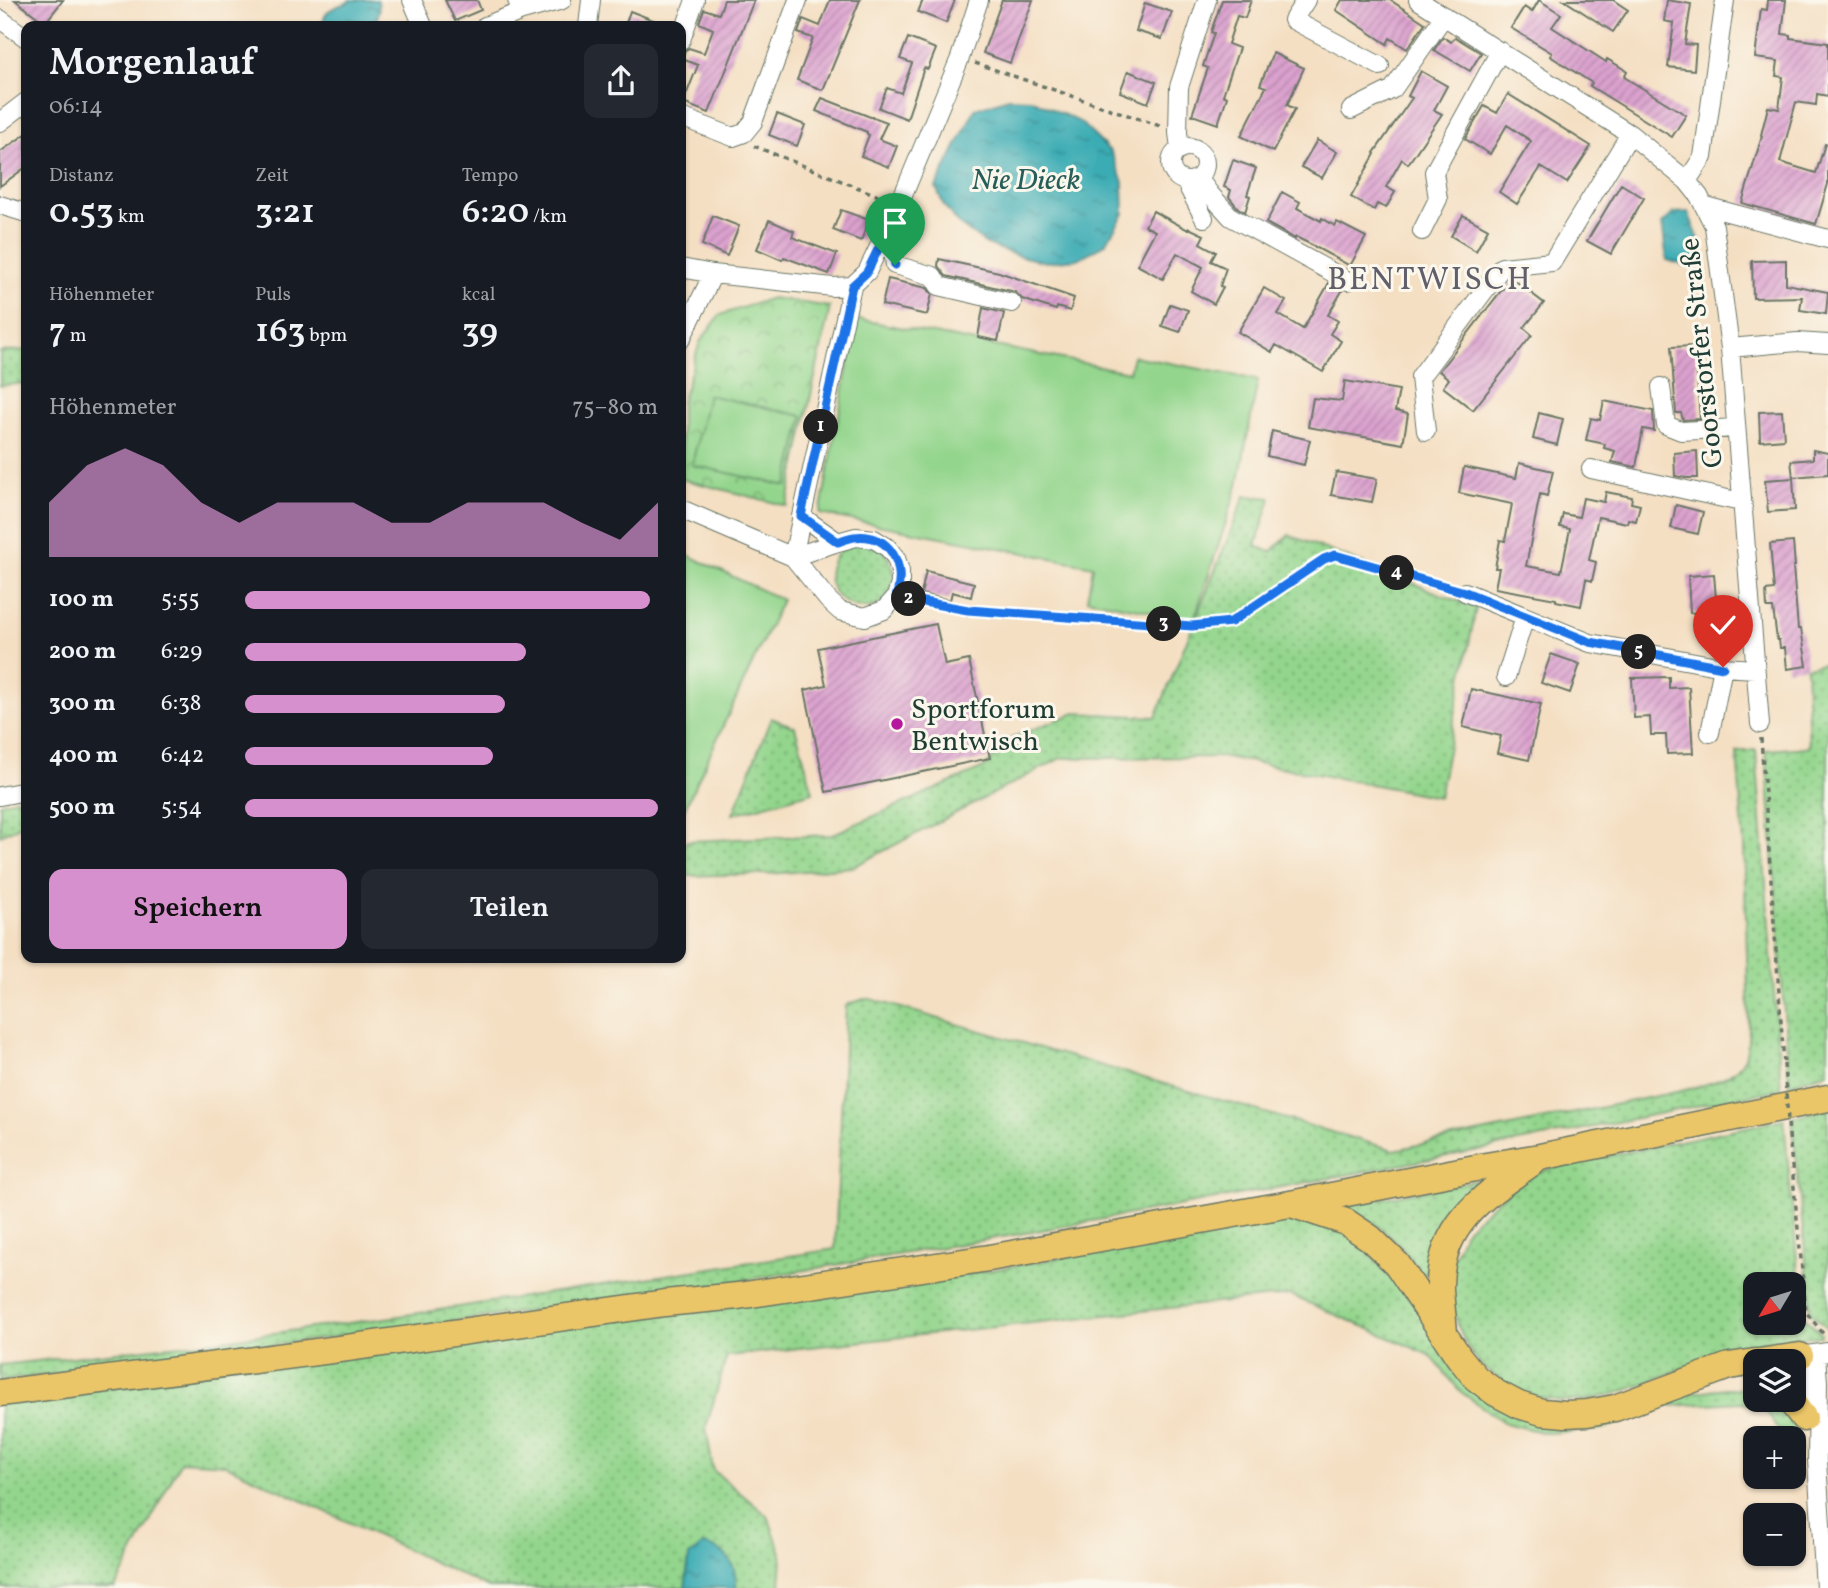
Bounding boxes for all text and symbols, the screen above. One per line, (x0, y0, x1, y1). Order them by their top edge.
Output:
text: Morgenlauf (49, 38, 255, 91)
button: share (584, 44, 658, 118)
text: 06:14 (49, 91, 103, 123)
water label: Nie Dieck (972, 160, 1081, 202)
text: Distanz (49, 163, 114, 189)
text: Zeit (255, 163, 289, 189)
text: Tempo (462, 163, 518, 189)
text: 0.53 (49, 189, 114, 237)
text: 3:21 (255, 189, 315, 237)
text: 6:20 (462, 189, 529, 237)
pin (865, 193, 925, 265)
text: km (114, 204, 145, 230)
text: /km (529, 204, 567, 230)
icon: arrive (876, 204, 914, 242)
street label: Goorstorfer Straße (1671, 236, 1734, 470)
district label: BENTWISCH (1327, 259, 1533, 303)
text: Höhenmeter (49, 282, 154, 308)
text: Puls (255, 282, 291, 308)
text: kcal (462, 282, 495, 308)
text: 7 (49, 308, 66, 356)
text: 163 (255, 308, 305, 356)
text: 39 (462, 308, 498, 356)
text: m (66, 323, 86, 349)
text: bpm (305, 323, 347, 349)
text: Höhenmeter (49, 392, 176, 424)
text: 75–80 m (572, 392, 658, 424)
pin: 1 (804, 410, 838, 444)
text: 1 (817, 413, 824, 439)
pin: 4 (1380, 556, 1414, 590)
text: 4 (1391, 559, 1402, 585)
pin: 2 (892, 582, 926, 616)
text: 100 m (49, 584, 114, 616)
text: 5:55 (161, 584, 200, 616)
text: 2 (904, 585, 913, 611)
pin (1693, 595, 1753, 667)
pin: 3 (1146, 606, 1182, 642)
icon: check (1704, 606, 1742, 644)
text: 3 (1159, 610, 1168, 636)
pin: 5 (1622, 634, 1656, 670)
text: 200 m (49, 636, 116, 668)
text: 6:29 (161, 636, 202, 668)
text: 5 (1634, 638, 1643, 664)
text: 300 m (49, 688, 116, 720)
text: 6:38 (161, 688, 202, 720)
place label: Sportforum Bentwisch (911, 691, 1056, 762)
marker: Sportforum Bentwisch (889, 716, 905, 732)
text: 400 m (49, 740, 118, 772)
text: 6:42 (161, 740, 204, 772)
text: 500 m (49, 792, 115, 824)
text: 5:54 (161, 792, 202, 824)
button: Speichern (49, 869, 347, 949)
button: Teilen (361, 869, 658, 949)
north arrow (1743, 1272, 1806, 1335)
map controls (1743, 1272, 1806, 1566)
button: layers (1743, 1349, 1806, 1412)
button: + (1743, 1426, 1806, 1489)
button: − (1743, 1503, 1806, 1566)

